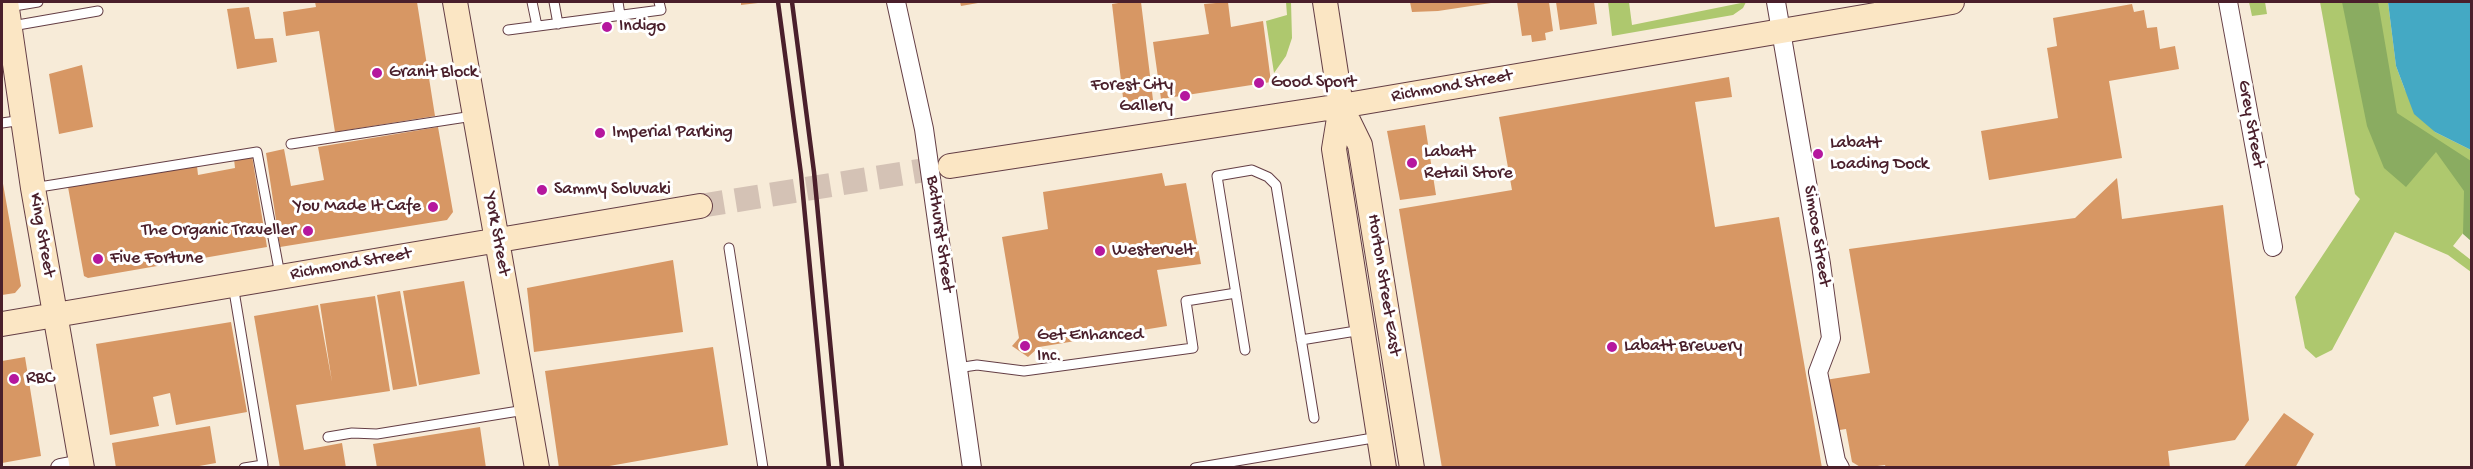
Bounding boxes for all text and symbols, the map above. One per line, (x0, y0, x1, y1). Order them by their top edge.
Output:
place label: Indigo (619, 16, 666, 38)
marker: Indigo (600, 20, 614, 34)
place label: Granit Block (389, 62, 477, 84)
marker: Granit Block (370, 66, 384, 80)
street label: Richmond Street (1390, 66, 1514, 108)
place label: Good Sport (1271, 72, 1356, 94)
place label: Forest City Gallery (1091, 75, 1173, 118)
marker: Good Sport (1252, 76, 1266, 90)
street label: Grey Street (2232, 79, 2268, 169)
marker: Forest City Gallery (1178, 89, 1192, 103)
place label: Imperial Parking (612, 122, 733, 144)
marker: Imperial Parking (593, 126, 607, 140)
place label: Labatt Loading Dock (1830, 133, 1929, 176)
place label: Labatt Retail Store (1424, 142, 1513, 184)
marker: Labatt Loading Dock (1811, 147, 1825, 161)
marker: Labatt Retail Store (1405, 156, 1419, 170)
street label: Bathurst Street (920, 174, 958, 294)
place label: Sammy Soluvaki (554, 179, 671, 201)
marker: Sammy Soluvaki (535, 183, 549, 197)
street label: Simcoe Street (1797, 184, 1835, 288)
street label: King Street (23, 191, 59, 279)
street label: York Street (478, 191, 514, 277)
place label: You Made It Cafe (294, 196, 421, 218)
marker: You Made It Cafe (426, 200, 440, 214)
street label: Horton Street East (1361, 213, 1405, 357)
place label: The Organic Traveller (141, 220, 296, 242)
marker: The Organic Traveller (301, 224, 315, 238)
place label: Westervelt (1112, 240, 1195, 262)
street label: Richmond Street (289, 244, 413, 286)
marker: Westervelt (1093, 244, 1107, 258)
place label: Five Fortune (110, 248, 203, 270)
marker: Five Fortune (91, 252, 105, 266)
place label: Get Enhanced Inc. (1037, 325, 1143, 368)
place label: Labatt Brewery (1624, 336, 1742, 358)
marker: Get Enhanced Inc. (1018, 339, 1032, 353)
marker: Labatt Brewery (1605, 340, 1619, 354)
place label: RBC (26, 368, 54, 390)
marker: RBC (7, 372, 21, 386)

